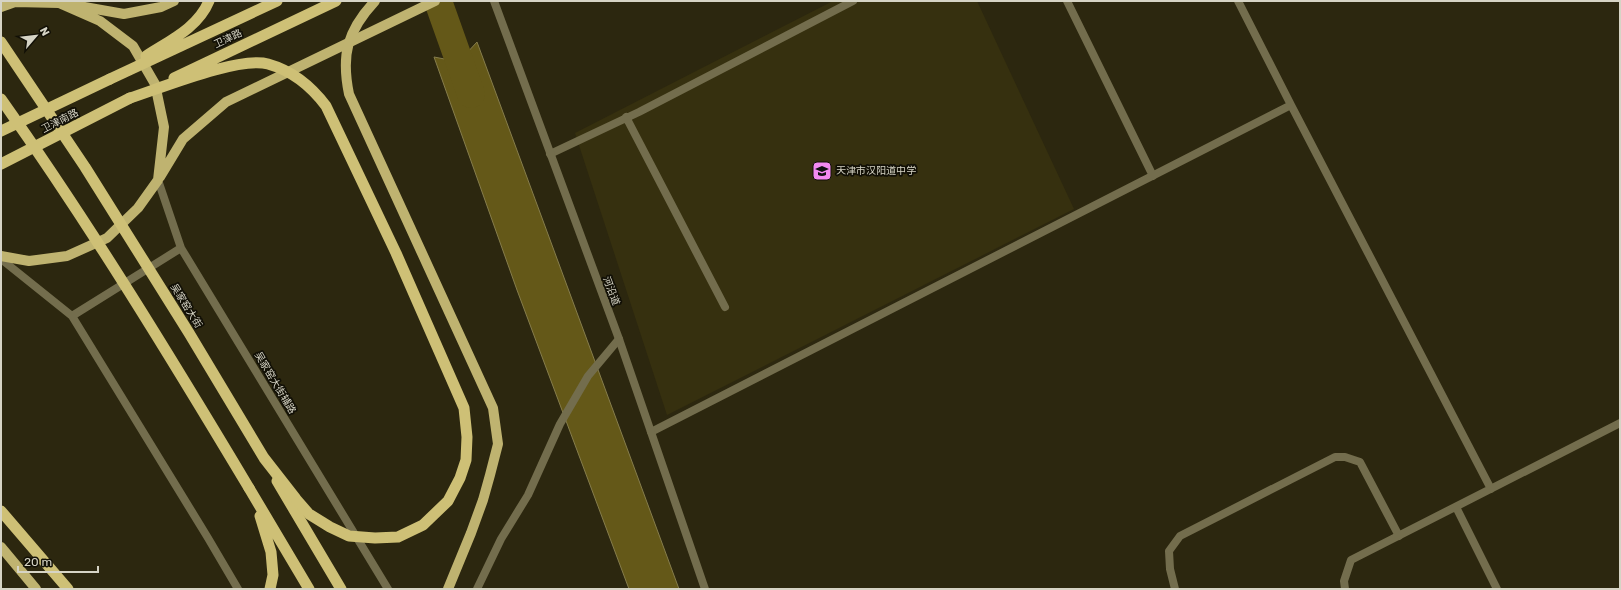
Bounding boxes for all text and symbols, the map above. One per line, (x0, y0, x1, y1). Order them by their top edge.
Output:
north arrow (16, 16, 56, 56)
text: N (37, 25, 52, 38)
street label: 卫津路 (212, 27, 244, 51)
street label: 卫津南路 (39, 107, 81, 135)
school or university icon: 天津市汉阳道中学 (811, 160, 833, 182)
place label: 天津市汉阳道中学 (836, 165, 916, 177)
street label: 河沿道 (600, 275, 622, 307)
street label: 吴家窑大街 (168, 282, 204, 330)
street label: 吴家窑大街辅路 (252, 350, 298, 416)
scale bar (18, 548, 98, 574)
text: 20 m (24, 555, 52, 569)

